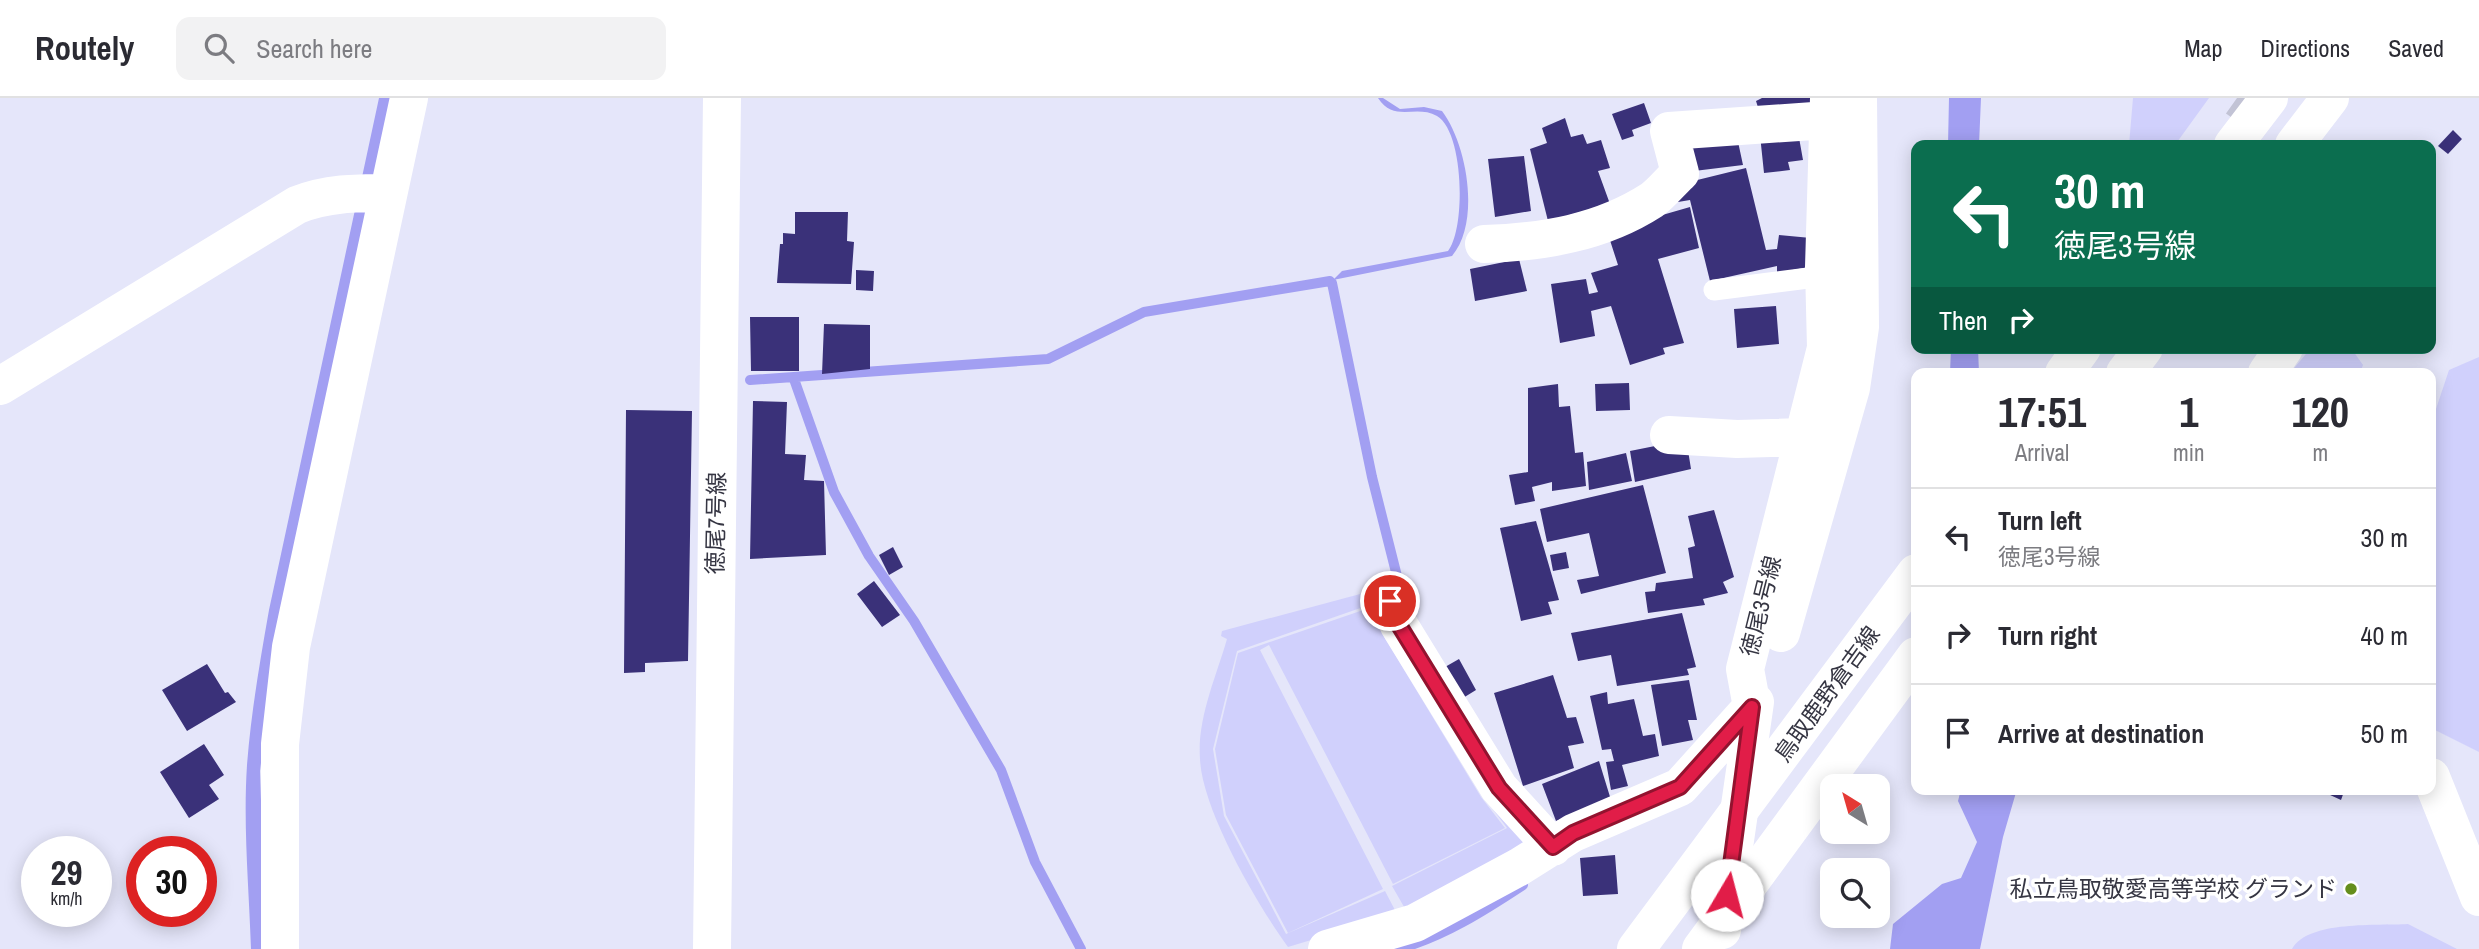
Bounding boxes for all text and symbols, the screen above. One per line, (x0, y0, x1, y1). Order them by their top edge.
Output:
search box (176, 17, 666, 80)
text: Routely (35, 26, 134, 70)
icon: search (200, 29, 238, 67)
text: Search here (256, 31, 372, 66)
text: Map (2184, 32, 2222, 64)
text: Directions (2260, 32, 2350, 64)
text: Saved (2388, 32, 2444, 64)
text: 30 m (2054, 157, 2146, 223)
icon: left (1939, 168, 2030, 259)
text: 徳尾3号線 (2054, 224, 2197, 267)
icon: right (2002, 301, 2040, 339)
text: Then (1939, 303, 1988, 338)
text: 17:51 (1998, 384, 2086, 440)
text: 1 (2179, 384, 2198, 440)
text: 120 (2292, 384, 2349, 440)
text: Arrival (2015, 437, 2069, 468)
text: min (2173, 437, 2205, 468)
text: m (2312, 437, 2328, 468)
street label: 徳尾7号線 (699, 471, 732, 575)
text: Turn left (1998, 503, 2082, 538)
icon: left (1939, 518, 1977, 556)
text: 30 m (2361, 520, 2408, 555)
text: 徳尾3号線 (1998, 541, 2101, 572)
street label: 徳尾3号線 (1733, 552, 1788, 659)
pin (1360, 571, 1420, 631)
icon: arrive (1371, 582, 1409, 620)
icon: right (1939, 616, 1977, 654)
text: Turn right (1998, 618, 2097, 653)
text: 40 m (2361, 618, 2408, 653)
street label: 鳥取鹿野倉吉線 (1767, 619, 1886, 768)
icon: arrive (1939, 714, 1977, 752)
text: Arrive at destination (1998, 716, 2204, 751)
text: 50 m (2361, 716, 2408, 751)
north arrow (1820, 774, 1890, 844)
map controls (1820, 774, 1890, 928)
speed limit sign: 30 (126, 836, 217, 927)
text: 29 (51, 849, 82, 896)
position arrow (1690, 858, 1764, 932)
button: search (1820, 858, 1890, 928)
place label: 私立鳥取敬愛高等学校 グランド (2010, 873, 2337, 904)
marker: 私立鳥取敬愛高等学校 グランド (2343, 881, 2359, 897)
text: km/h (51, 886, 83, 911)

